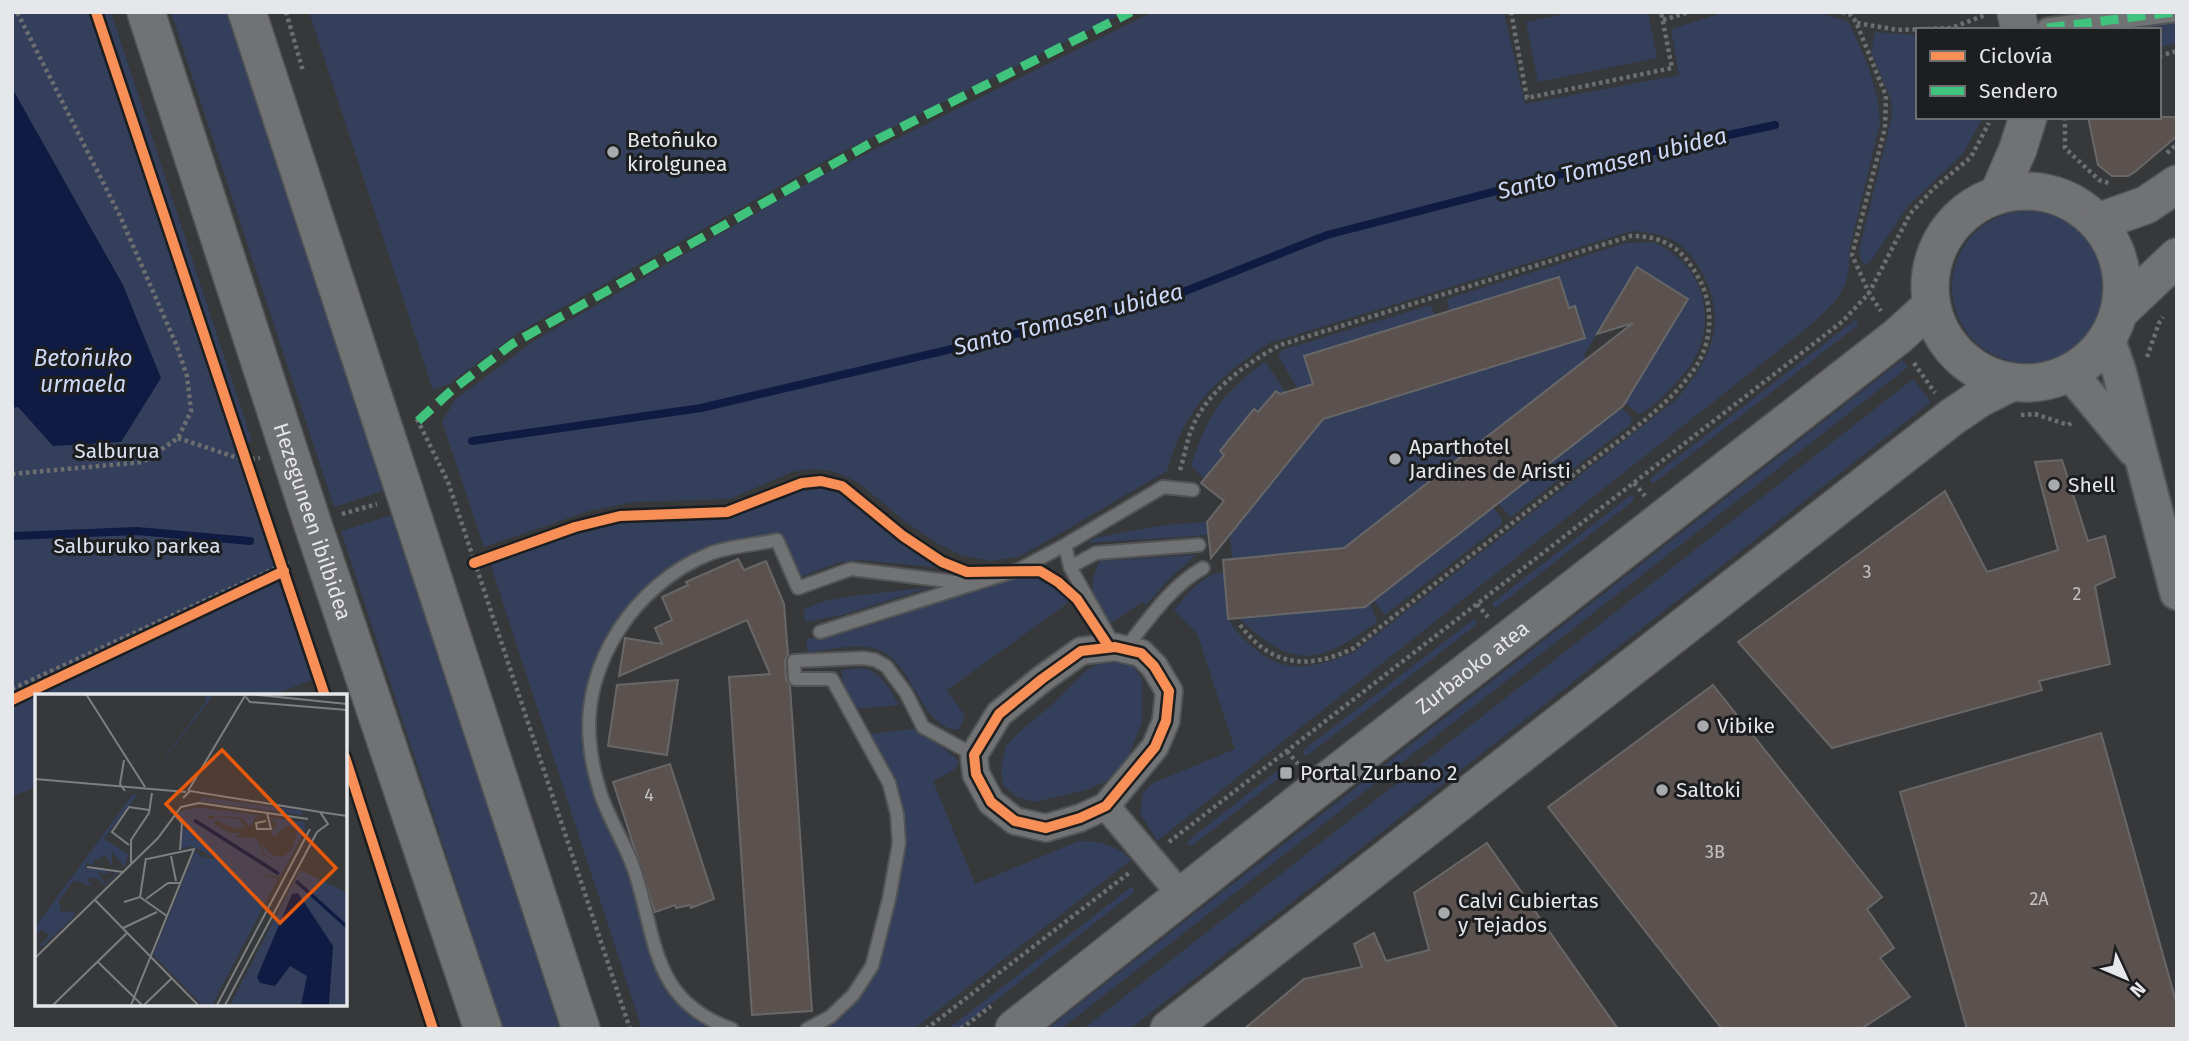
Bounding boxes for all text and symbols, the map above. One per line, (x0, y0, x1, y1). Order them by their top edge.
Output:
legend (1916, 28, 2161, 119)
text: Ciclovía (1979, 43, 2053, 69)
text: Sendero (1979, 78, 2058, 104)
water label: Santo Tomasen ubidea (1493, 121, 1730, 205)
place label: Betoñuko kirolgunea (627, 127, 727, 177)
marker: Betoñuko kirolgunea (605, 144, 621, 160)
water label: Santo Tomasen ubidea (949, 277, 1186, 361)
water label: Betoñuko urmaela (33, 344, 133, 398)
street label: Hezeguneen ibilbidea (268, 420, 357, 624)
place label: Aparthotel Jardines de Aristi (1409, 434, 1571, 484)
park label: Salburua (74, 438, 160, 464)
marker: Aparthotel Jardines de Aristi (1387, 451, 1403, 467)
place label: Shell (2068, 472, 2116, 498)
marker: Shell (2046, 477, 2062, 493)
park label: Salburuko parkea (53, 533, 221, 559)
house number: 3 (1863, 561, 1871, 583)
house number: 2 (2073, 583, 2082, 605)
street label: Zurbaoko atea (1411, 615, 1535, 720)
inset map (35, 694, 346, 1006)
place label: Vibike (1717, 713, 1775, 739)
marker: Vibike (1695, 718, 1711, 734)
place label: Portal Zurbano 2 (1300, 760, 1457, 786)
marker: Portal Zurbano 2 (1278, 765, 1294, 781)
place label: Saltoki (1676, 777, 1741, 803)
marker: Saltoki (1654, 782, 1670, 798)
house number: 4 (644, 784, 654, 806)
house number: 3B (1705, 841, 1725, 863)
place label: Calvi Cubiertas y Tejados (1458, 888, 1599, 938)
house number: 2A (2029, 888, 2049, 910)
marker: Calvi Cubiertas y Tejados (1436, 905, 1452, 921)
north arrow (2091, 943, 2161, 1013)
text: N (2125, 977, 2151, 1002)

